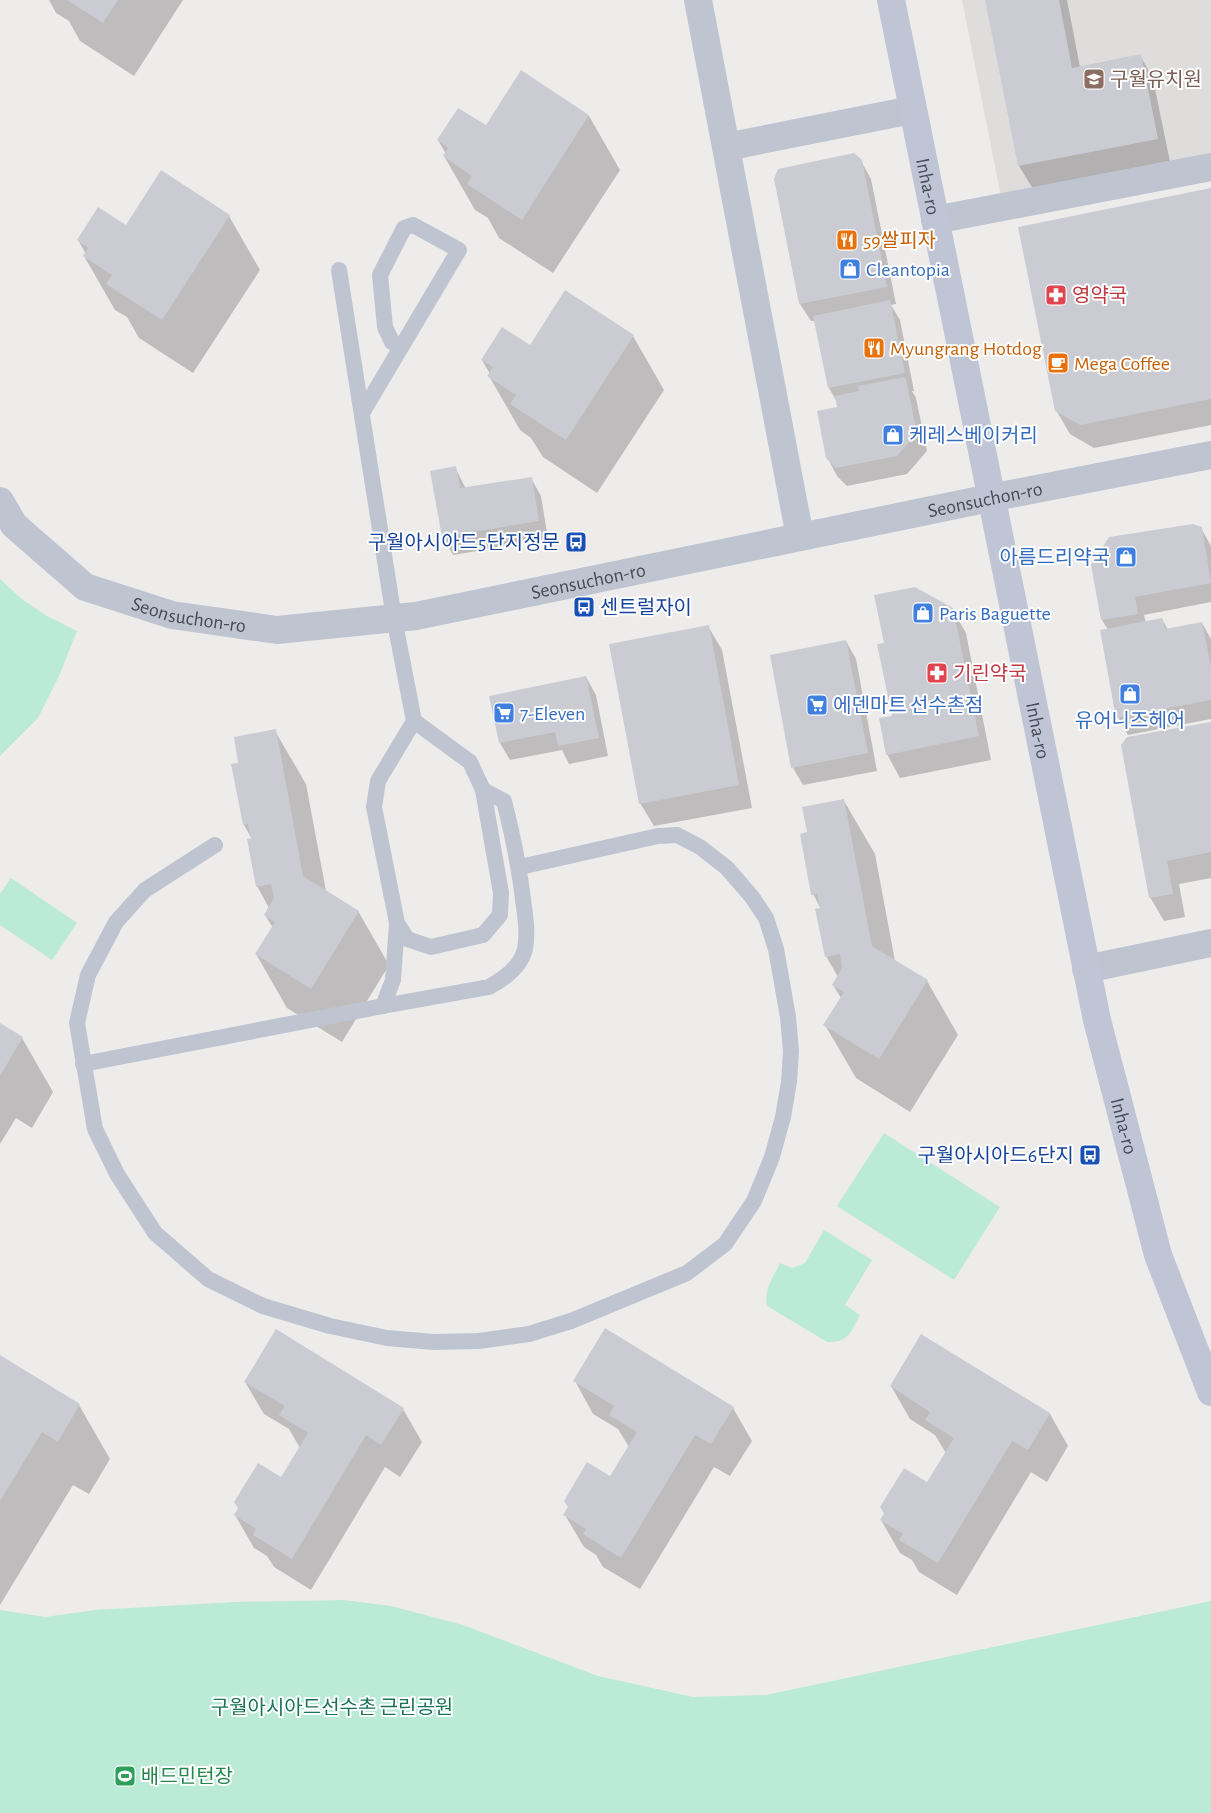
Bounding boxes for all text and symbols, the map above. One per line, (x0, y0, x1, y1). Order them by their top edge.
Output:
school or university icon: 구월유치원 (1082, 67, 1106, 91)
place label: 구월유치원 (1110, 69, 1202, 90)
street label: Inha-ro (912, 156, 943, 217)
restaurant icon: 59쌀피자 (835, 228, 859, 252)
place label: 59쌀피자 (863, 230, 936, 251)
shop icon: Cleantopia (838, 257, 862, 281)
place label: Cleantopia (866, 260, 950, 280)
pharmacy icon: 영약국 (1044, 283, 1068, 307)
place label: 영약국 (1072, 285, 1127, 306)
restaurant icon: Myungrang Hotdog (862, 336, 886, 360)
place label: Myungrang Hotdog (890, 339, 1042, 359)
cafe icon: Mega Coffee (1046, 351, 1070, 375)
place label: Mega Coffee (1074, 354, 1170, 374)
shop icon: 케레스베이커리 (881, 423, 905, 447)
place label: 케레스베이커리 (909, 425, 1038, 446)
street label: Seonsuchon-ro (926, 479, 1044, 522)
bus stop icon: 구월아시아드5단지정문 (564, 530, 588, 554)
place label: 구월아시아드5단지정문 (368, 532, 560, 553)
shop icon: 아름드리약국 (1114, 545, 1138, 569)
place label: 아름드리약국 (1000, 547, 1110, 568)
street label: Seonsuchon-ro (529, 560, 647, 603)
street label: Seonsuchon-ro (129, 594, 247, 636)
bus stop icon: 센트럴자이 (572, 595, 596, 619)
place label: 센트럴자이 (600, 597, 692, 618)
shop icon: Paris Baguette (911, 601, 935, 625)
place label: Paris Baguette (939, 604, 1051, 624)
pharmacy icon: 기린약국 (925, 661, 949, 685)
place label: 기린약국 (953, 663, 1027, 684)
shop icon: 유어니즈헤어 (1118, 682, 1142, 706)
supermarket icon: 에덴마트 선수촌점 (805, 693, 829, 717)
place label: 에덴마트 선수촌점 (833, 695, 984, 716)
street label: Inha-ro (1022, 700, 1053, 761)
supermarket icon: 7-Eleven (492, 701, 516, 725)
place label: 7-Eleven (520, 704, 585, 724)
place label: 유어니즈헤어 (1075, 710, 1185, 731)
street label: Inha-ro (1107, 1096, 1140, 1157)
bus stop icon: 구월아시아드6단지 (1078, 1143, 1102, 1167)
place label: 구월아시아드6단지 (917, 1145, 1074, 1166)
park label: 구월아시아드선수촌 근린공원 (211, 1697, 453, 1718)
sports icon: 배드민턴장 (113, 1764, 137, 1788)
place label: 배드민턴장 (141, 1766, 233, 1787)

